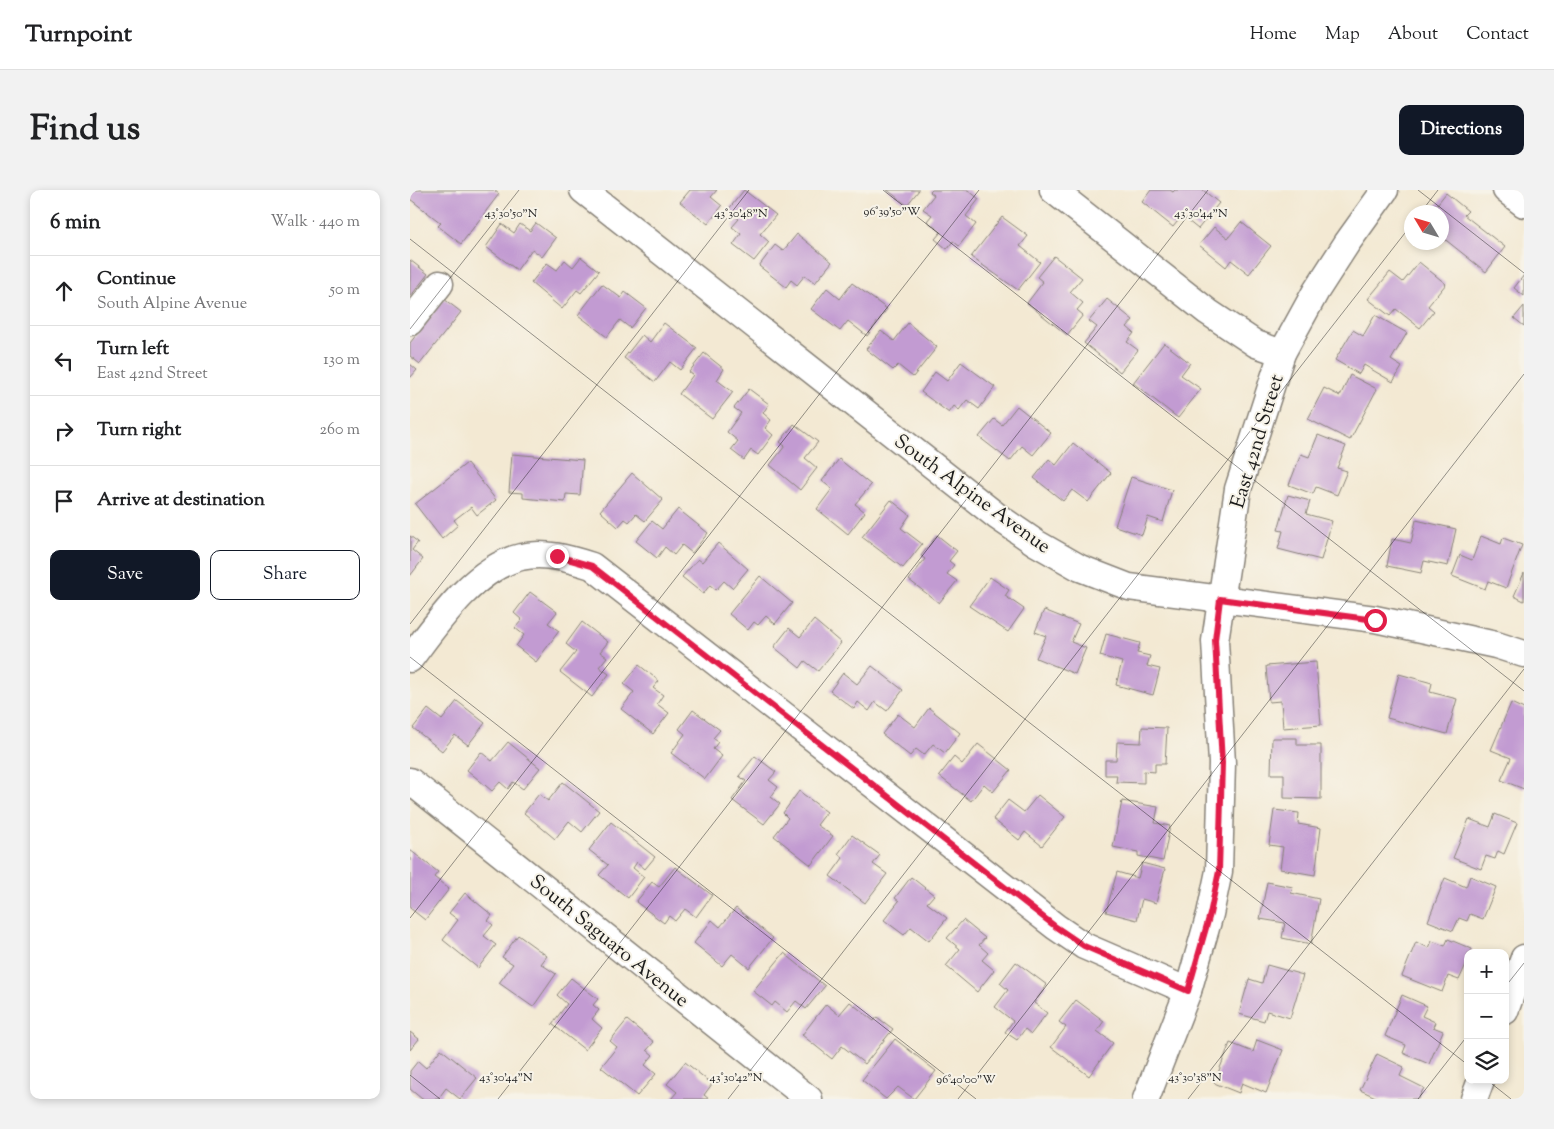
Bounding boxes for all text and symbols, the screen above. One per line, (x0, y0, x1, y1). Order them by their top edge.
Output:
text: Turnpoint (25, 18, 132, 52)
text: Home (1250, 22, 1297, 48)
text: Map (1325, 22, 1360, 48)
text: About (1388, 22, 1438, 48)
text: Contact (1466, 22, 1529, 48)
text: Find us (30, 105, 140, 156)
button: Directions (1399, 105, 1524, 155)
text: 96°39'50"W (864, 203, 921, 221)
text: 43°30'50"N (485, 205, 538, 223)
text: 43°30'48"N (714, 205, 768, 223)
text: 43°30'44"N (1174, 205, 1228, 223)
north arrow (1404, 205, 1449, 250)
text: 6 min (50, 208, 101, 238)
text: Walk · 440 m (271, 211, 360, 234)
text: Continue (97, 266, 176, 293)
icon: ahead (50, 277, 78, 305)
text: 50 m (329, 279, 360, 302)
text: South Alpine Avenue (97, 293, 247, 316)
text: Turn left (97, 336, 169, 363)
icon: left (50, 347, 78, 375)
text: 130 m (323, 349, 360, 372)
text: East 42nd Street (97, 363, 208, 386)
street label: East 42nd Street (1224, 371, 1293, 512)
icon: right (50, 417, 78, 445)
text: Turn right (97, 417, 181, 444)
text: 260 m (319, 419, 360, 442)
street label: South Alpine Avenue (887, 428, 1056, 562)
icon: arrive (50, 487, 78, 515)
text: Arrive at destination (97, 487, 265, 514)
route end (546, 545, 569, 568)
button: Save (50, 550, 200, 600)
button: Share (210, 550, 360, 600)
route start (1364, 609, 1387, 632)
street label: South Saguaro Avenue (522, 868, 694, 1015)
map controls (1464, 949, 1509, 1084)
button: + (1464, 949, 1509, 994)
button: − (1464, 994, 1509, 1039)
button: layers (1464, 1039, 1509, 1084)
text: 43°30'44"N (479, 1069, 533, 1087)
text: 43°30'42"N (710, 1069, 763, 1087)
text: 43°30'38"N (1168, 1069, 1222, 1087)
text: 96°40'00"W (936, 1071, 996, 1089)

